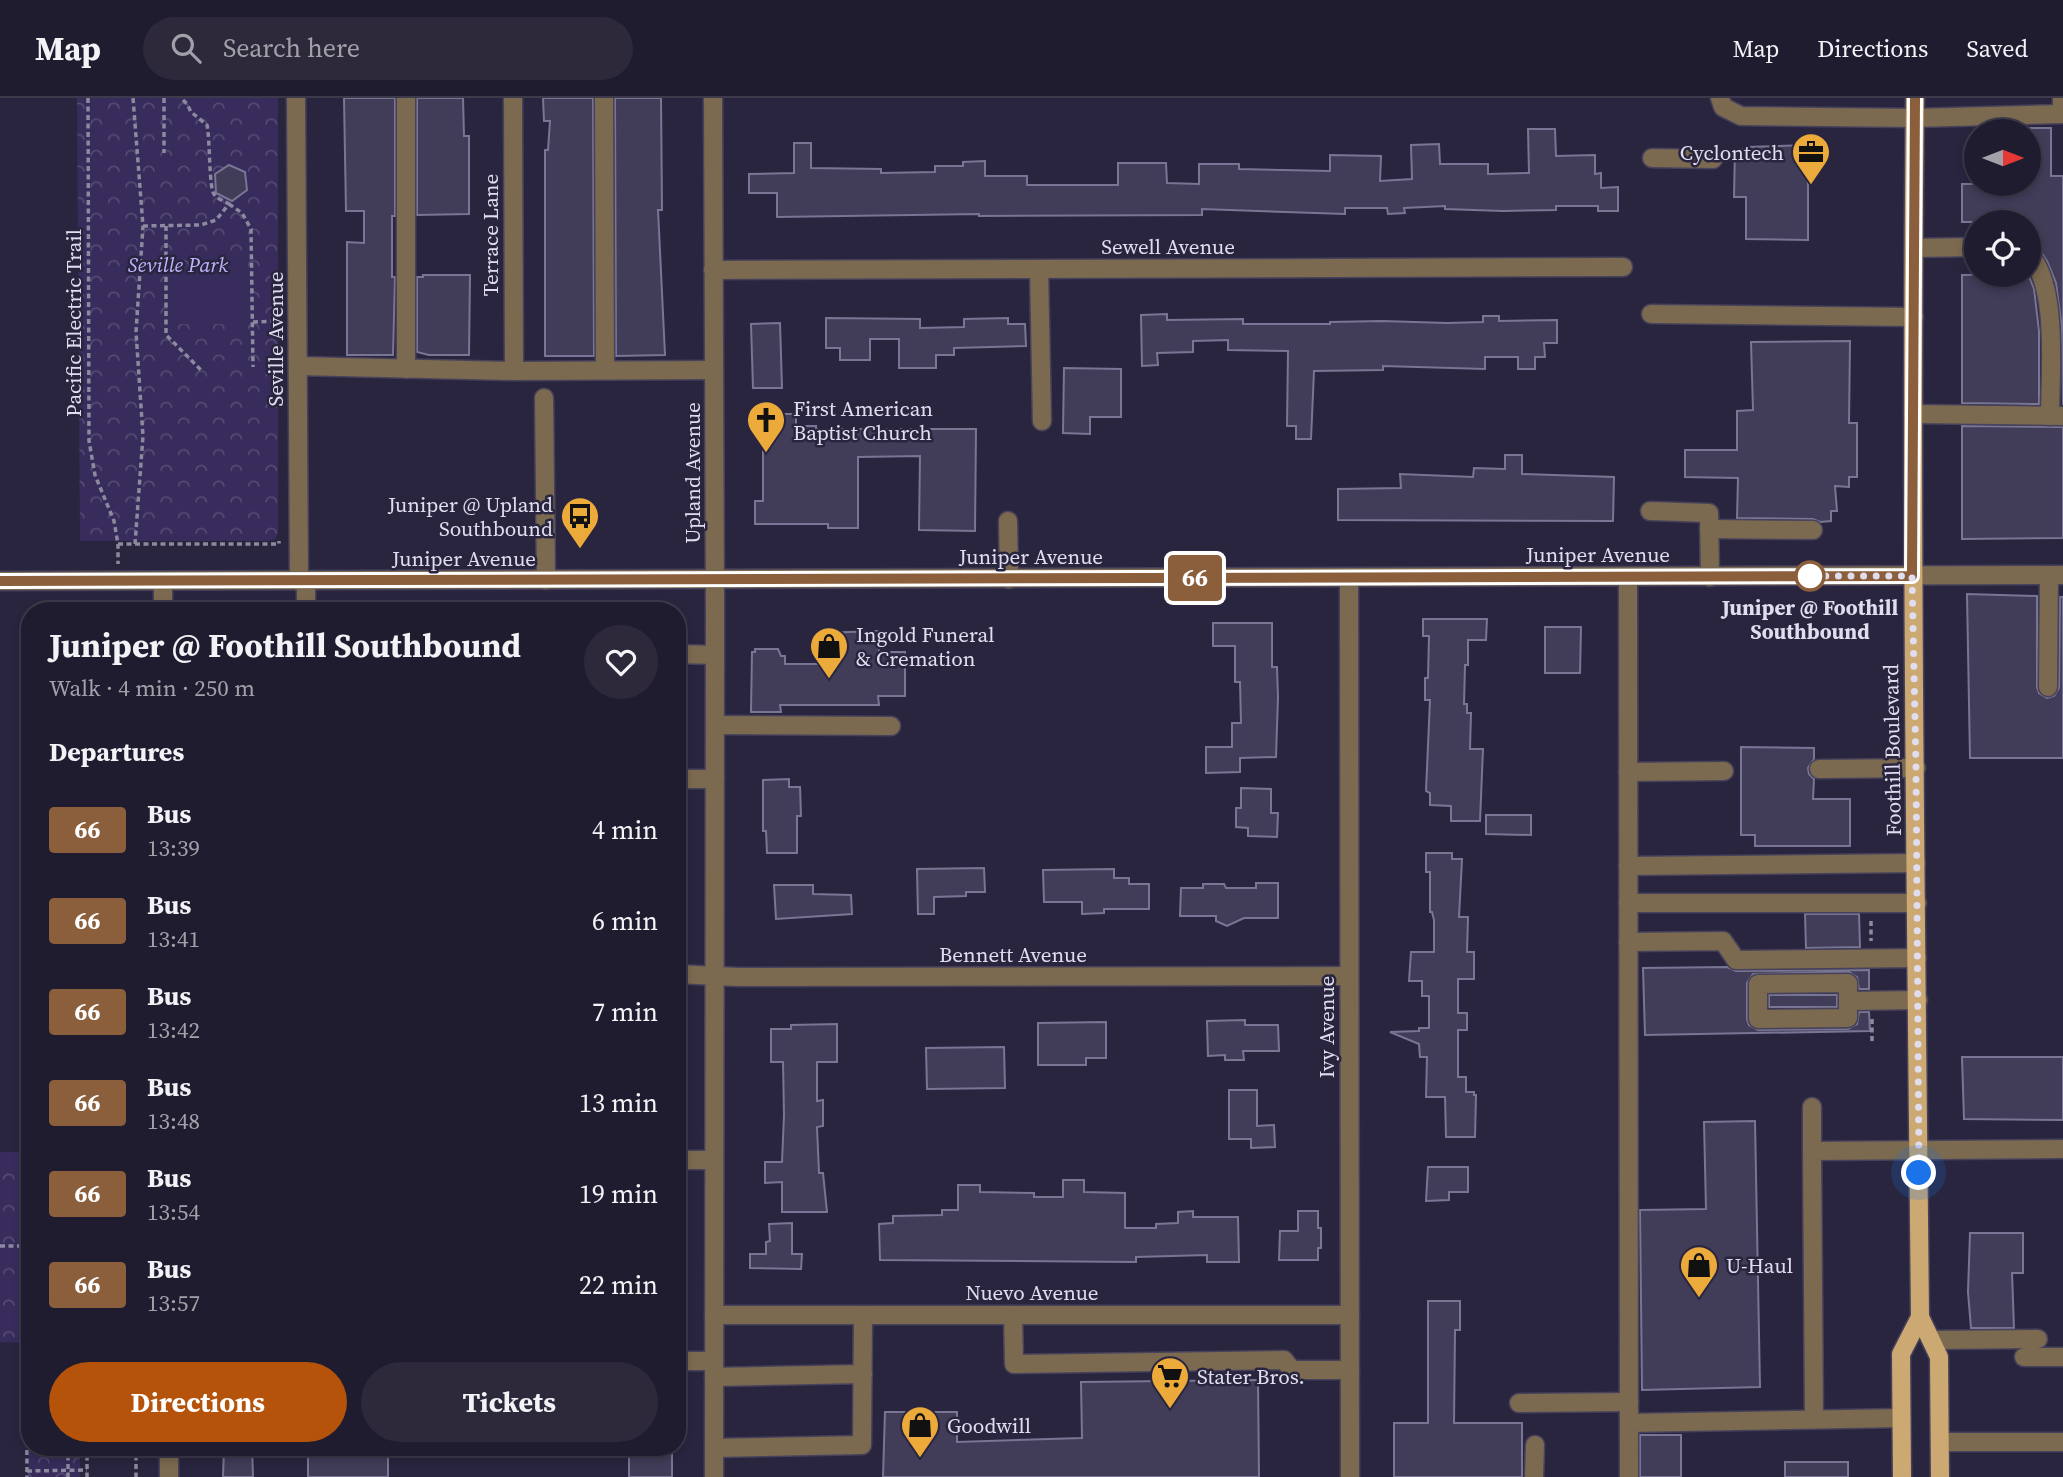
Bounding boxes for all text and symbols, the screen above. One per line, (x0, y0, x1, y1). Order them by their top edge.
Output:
search box (143, 17, 633, 80)
text: Map (35, 26, 101, 71)
icon: search (167, 29, 205, 67)
text: Search here (223, 30, 360, 66)
text: Map (1732, 32, 1779, 65)
text: Directions (1817, 32, 1928, 65)
text: Saved (1966, 32, 2028, 65)
north arrow (1964, 119, 2040, 196)
map controls (1964, 119, 2041, 287)
office icon: Cyclontech (1790, 131, 1832, 186)
place label: Cyclontech (1680, 138, 1784, 167)
street label: Terrace Lane (476, 174, 505, 296)
button: locate (1964, 210, 2041, 287)
street label: Pacific Electric Trail (59, 229, 88, 417)
street label: Sewell Avenue (1101, 232, 1235, 261)
park label: Seville Park (128, 250, 228, 279)
street label: Seville Avenue (261, 271, 290, 407)
place label: First American Baptist Church (793, 394, 933, 447)
church icon: First American Baptist Church (745, 399, 787, 454)
street label: Upland Avenue (678, 402, 707, 544)
place label: Juniper @ Upland Southbound (387, 490, 553, 543)
bus stop icon: Juniper @ Upland Southbound (559, 495, 601, 550)
street label: Juniper Avenue (1525, 540, 1670, 569)
street label: Juniper Avenue (958, 542, 1103, 571)
street label: Juniper Avenue (391, 544, 536, 573)
line badge: 66 (1164, 555, 1226, 601)
text: 66 (1182, 561, 1208, 594)
marker: Juniper @ Foothill Southbound (1795, 561, 1825, 591)
place label: Juniper @ Foothill Southbound (1720, 593, 1899, 646)
place label: Ingold Funeral & Cremation (856, 620, 995, 673)
text: Juniper @ Foothill Southbound (49, 623, 521, 668)
button: heart (584, 625, 658, 699)
shop icon: Ingold Funeral & Cremation (808, 625, 850, 680)
street label: Foothill Boulevard (1876, 664, 1908, 836)
text: Walk · 4 min · 250 m (49, 672, 255, 704)
text: Departures (49, 734, 184, 770)
text: Bus (147, 796, 191, 832)
text: 4 min (592, 812, 658, 848)
text: 66 (74, 813, 101, 846)
text: 13:39 (147, 832, 200, 864)
text: Bus (147, 887, 191, 923)
text: 6 min (592, 903, 658, 939)
text: 66 (74, 904, 101, 937)
text: 13:41 (147, 923, 200, 955)
street label: Bennett Avenue (939, 940, 1087, 969)
street label: Ivy Avenue (1312, 976, 1341, 1078)
text: Bus (147, 978, 191, 1014)
text: 7 min (592, 994, 658, 1030)
text: 66 (74, 995, 101, 1028)
text: 13:42 (147, 1014, 200, 1046)
text: Bus (147, 1069, 191, 1105)
text: 13 min (579, 1085, 658, 1121)
text: 66 (74, 1086, 101, 1119)
text: 13:48 (147, 1105, 200, 1137)
your location (1901, 1155, 1936, 1190)
text: Bus (147, 1160, 191, 1196)
text: 19 min (579, 1176, 658, 1212)
text: 66 (74, 1177, 101, 1210)
text: 13:54 (147, 1196, 200, 1228)
shop icon: U-Haul (1678, 1244, 1720, 1299)
text: Bus (147, 1251, 191, 1287)
place label: U-Haul (1726, 1251, 1793, 1280)
text: 22 min (579, 1267, 658, 1303)
text: 66 (74, 1268, 101, 1301)
street label: Nuevo Avenue (965, 1278, 1099, 1307)
text: 13:57 (147, 1287, 200, 1319)
supermarket icon: Stater Bros. (1149, 1355, 1191, 1410)
button: Directions (49, 1362, 347, 1442)
button: Tickets (361, 1362, 658, 1442)
place label: Stater Bros. (1197, 1362, 1305, 1391)
shop icon: Goodwill (899, 1404, 941, 1459)
place label: Goodwill (947, 1411, 1031, 1440)

